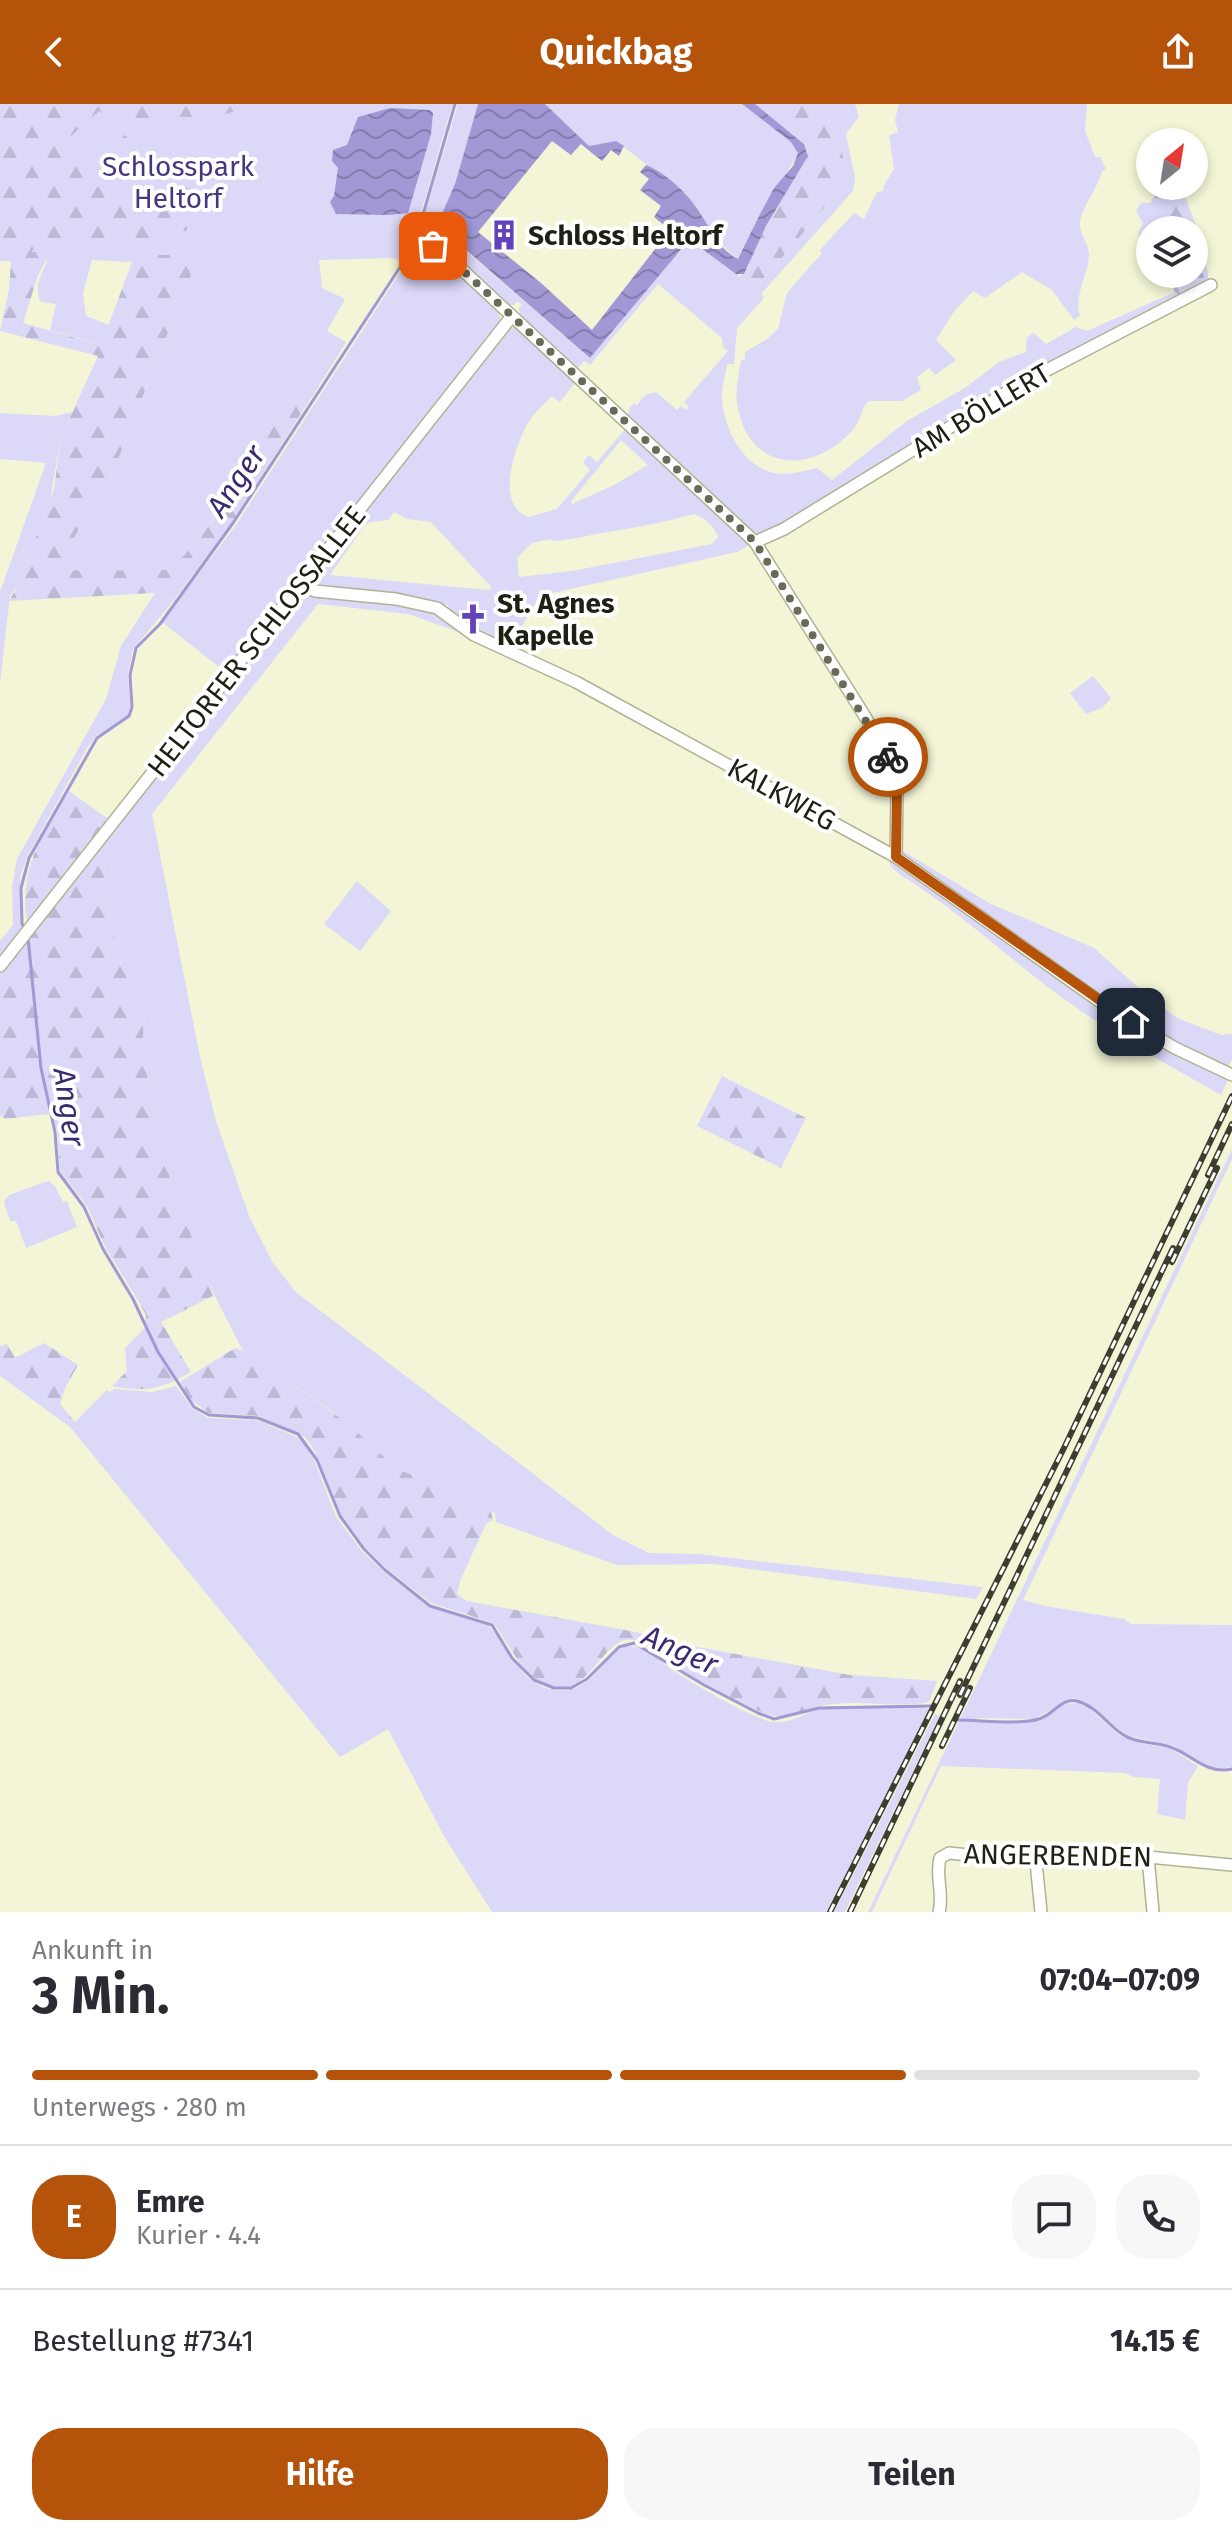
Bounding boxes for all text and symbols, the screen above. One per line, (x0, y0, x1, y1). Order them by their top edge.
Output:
icon: back (32, 30, 76, 74)
text: Quickbag (539, 30, 693, 74)
icon: share (1156, 30, 1200, 74)
north arrow (1136, 128, 1208, 200)
map controls (1136, 128, 1208, 288)
park label: Schlosspark Heltorf (102, 150, 255, 215)
pin (399, 212, 467, 280)
button: layers (1136, 216, 1208, 288)
building icon: Schloss Heltorf (487, 218, 521, 252)
place label: Schloss Heltorf (528, 219, 725, 252)
icon: bag (411, 224, 455, 268)
street label: AM BÖLLERT (906, 356, 1057, 465)
water label: Anger (198, 437, 274, 525)
street label: HELTORFER SCHLOSSALLEE (140, 499, 372, 783)
place label: St. Agnes Kapelle (497, 587, 615, 652)
church icon: St. Agnes Kapelle (456, 602, 490, 636)
courier (848, 717, 928, 797)
icon: bike (866, 735, 910, 779)
street label: KALKWEG (722, 751, 842, 838)
pin (1097, 988, 1165, 1056)
icon: home (1109, 1000, 1153, 1044)
water label: Anger (46, 1065, 93, 1150)
water label: Anger (636, 1617, 725, 1683)
street label: ANGERBENDEN (964, 1837, 1152, 1874)
text: Ankunft in (32, 1935, 153, 1966)
text: 07:04–07:09 (1039, 1962, 1200, 1998)
text: 3 Min. (32, 1964, 169, 2027)
text: Unterwegs · 280 m (32, 2092, 247, 2123)
button: chat (1012, 2175, 1096, 2259)
button: phone (1116, 2175, 1200, 2259)
text: Emre (136, 2184, 205, 2220)
text: E (66, 2199, 82, 2235)
text: Kurier · 4.4 (136, 2220, 261, 2251)
text: Bestellung #7341 (32, 2323, 254, 2359)
text: 14.15 € (1110, 2323, 1200, 2359)
button: Hilfe (32, 2428, 608, 2520)
button: Teilen (624, 2428, 1200, 2520)

